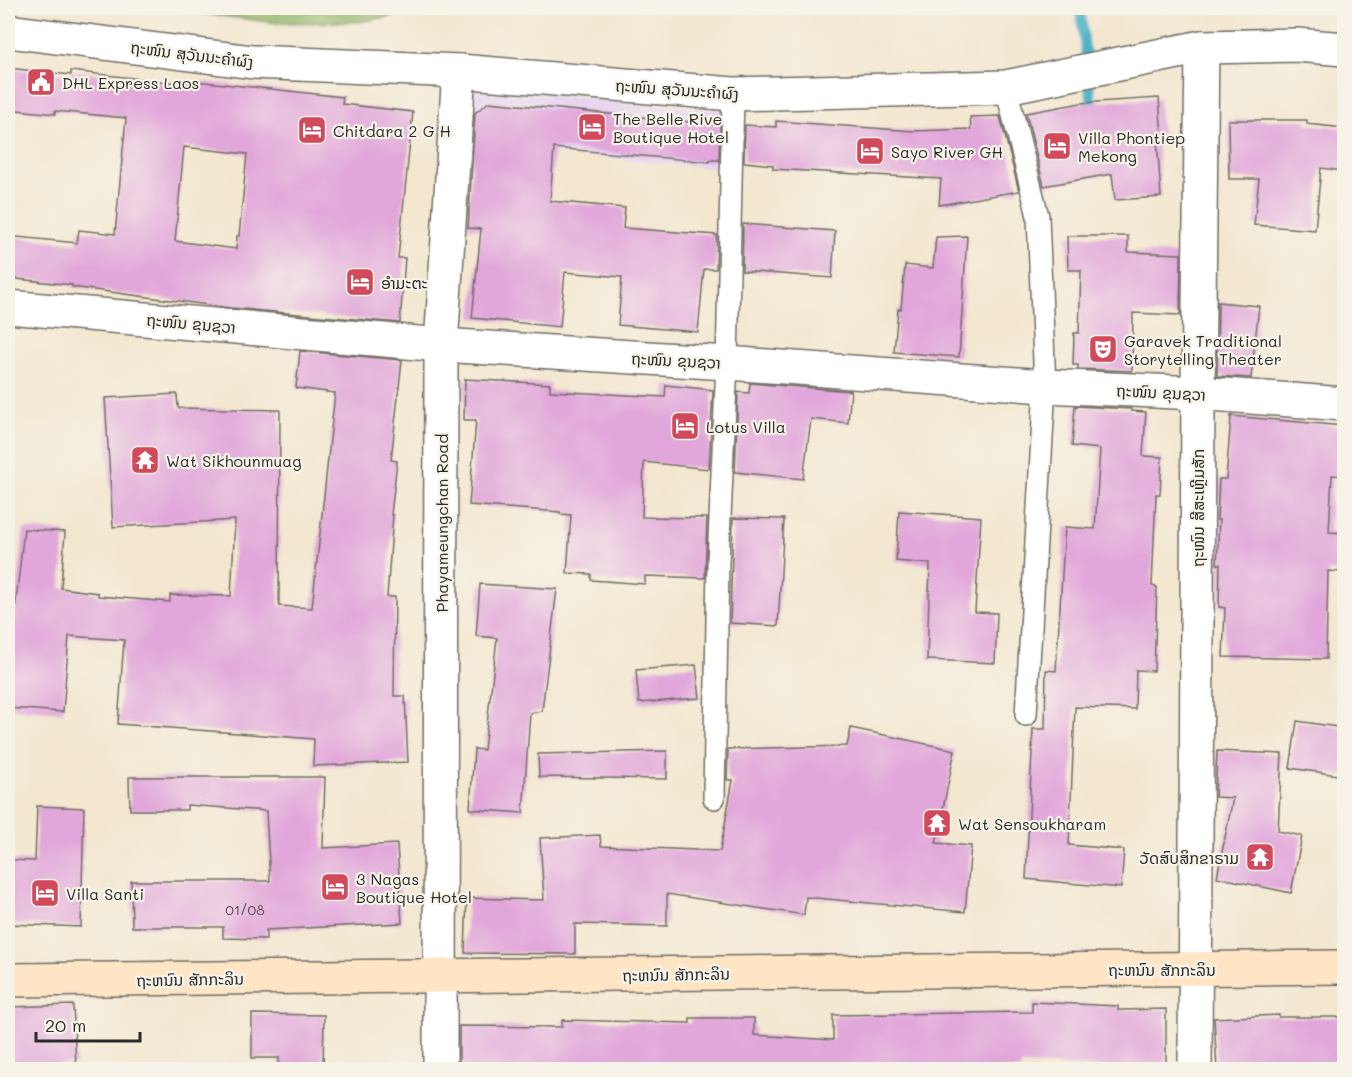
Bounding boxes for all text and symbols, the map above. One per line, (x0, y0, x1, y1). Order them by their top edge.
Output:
street label: ຖະໜົນ ສຸວັນນະຄໍາຜົງ (129, 36, 255, 73)
public building icon: DHL Express Laos (25, 66, 57, 98)
place label: DHL Express Laos (62, 72, 199, 93)
street label: ຖະໜົນ ສຸວັນນະຄໍາຜົງ (614, 74, 740, 105)
place label: The Belle Rive Boutique Hotel (613, 108, 729, 147)
hotel icon: The Belle Rive Boutique Hotel (576, 111, 608, 143)
hotel icon: Chitdara 2 G H (296, 114, 328, 146)
place label: Chitdara 2 G H (333, 120, 451, 141)
place label: Villa Phontiep Mekong (1078, 127, 1185, 166)
hotel icon: Villa Phontiep Mekong (1041, 130, 1073, 162)
hotel icon: Sayo River GH (854, 135, 886, 167)
place label: Sayo River GH (891, 141, 1003, 162)
hotel icon: ອຳມະຕະ (344, 266, 376, 298)
place label: ອຳມະຕະ (381, 272, 428, 293)
street label: ຖະໜົນ ຂຸນຊວາ (145, 309, 237, 338)
place label: Garavek Traditional Storytelling Theater (1124, 330, 1282, 369)
theatre icon: Garavek Traditional Storytelling Theater (1087, 333, 1119, 365)
street label: ຖະໜົນ ຂຸນຊວາ (631, 347, 721, 374)
street label: ຖະໜົນ ຂຸນຊວາ (1116, 379, 1206, 406)
hotel icon: Lotus Villa (669, 410, 701, 442)
place label: Lotus Villa (706, 416, 786, 437)
street label: Phayameungchan Road (431, 434, 452, 612)
temple icon: Wat Sikhounmuag (129, 444, 161, 476)
street label: ຖະໜົນ ສີສະເຫຼີມສັກ (1187, 449, 1208, 567)
place label: Wat Sikhounmuag (166, 450, 301, 471)
temple icon: Wat Sensoukharam (921, 807, 953, 839)
place label: Wat Sensoukharam (958, 813, 1106, 834)
temple icon: ວັດສົບສິກຂາຣາມ (1244, 841, 1276, 873)
place label: ວັດສົບສິກຂາຣາມ (1140, 847, 1239, 868)
place label: 3 Nagas Boutique Hotel (356, 868, 472, 907)
hotel icon: 3 Nagas Boutique Hotel (319, 871, 351, 903)
hotel icon: Villa Santi (29, 877, 61, 909)
place label: Villa Santi (66, 883, 144, 904)
house number: 01/08 (225, 900, 265, 919)
street label: ຖະຫນົນ ສັກກະລິນ (1108, 959, 1216, 980)
street label: ຖະຫນົນ ສັກກະລິນ (622, 963, 730, 985)
street label: ຖະຫນົນ ສັກກະລິນ (136, 968, 244, 990)
scale bar (36, 1005, 140, 1043)
text: 20 m (45, 1013, 86, 1037)

